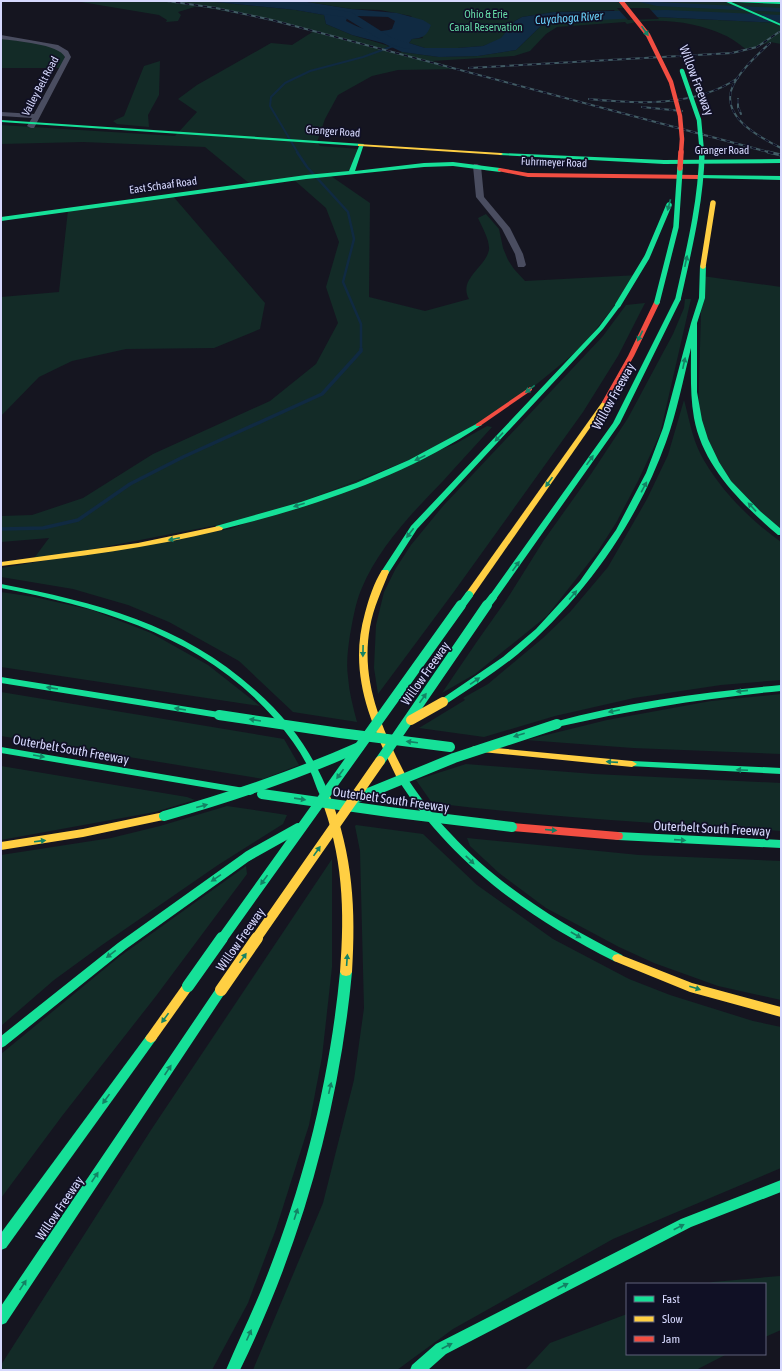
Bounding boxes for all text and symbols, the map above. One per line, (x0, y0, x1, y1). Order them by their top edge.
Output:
park label: Ohio & Erie Canal Reservation (449, 8, 523, 33)
water label: Cuyahoga River (534, 9, 604, 27)
one-way arrow (641, 26, 649, 37)
street label: Willow Freeway (676, 43, 717, 118)
street label: Valley Belt Road (19, 54, 61, 118)
street label: Granger Road (305, 123, 361, 139)
street label: Granger Road (695, 144, 749, 156)
street label: Fuhrmeyer Road (521, 155, 587, 169)
street label: East Schaaf Road (128, 174, 198, 196)
one-way arrow (665, 199, 671, 211)
one-way arrow (684, 255, 690, 267)
one-way arrow (637, 331, 643, 342)
one-way arrow (681, 357, 687, 370)
street label: Willow Freeway (589, 360, 638, 432)
one-way arrow (525, 385, 536, 394)
one-way arrow (494, 432, 503, 442)
one-way arrow (586, 454, 594, 465)
one-way arrow (414, 455, 426, 461)
one-way arrow (545, 477, 553, 487)
one-way arrow (640, 481, 647, 492)
one-way arrow (293, 502, 305, 508)
one-way arrow (747, 502, 757, 512)
one-way arrow (406, 527, 415, 538)
one-way arrow (167, 536, 180, 542)
one-way arrow (512, 561, 520, 571)
one-way arrow (568, 590, 577, 600)
street label: Willow Freeway (398, 638, 453, 708)
one-way arrow (360, 645, 366, 658)
one-way arrow (470, 677, 481, 685)
one-way arrow (46, 685, 58, 691)
one-way arrow (736, 688, 748, 695)
one-way arrow (419, 693, 427, 703)
one-way arrow (174, 705, 186, 711)
one-way arrow (608, 709, 620, 715)
one-way arrow (249, 717, 261, 723)
street label: Outerbelt South Freeway (12, 732, 131, 767)
one-way arrow (513, 732, 525, 738)
one-way arrow (406, 739, 418, 745)
one-way arrow (33, 754, 46, 760)
one-way arrow (606, 759, 618, 766)
one-way arrow (736, 766, 748, 773)
one-way arrow (336, 769, 344, 780)
street label: Outerbelt South Freeway (332, 784, 451, 815)
one-way arrow (294, 796, 306, 802)
one-way arrow (196, 803, 208, 809)
street label: Outerbelt South Freeway (653, 818, 772, 839)
one-way arrow (545, 827, 557, 834)
one-way arrow (674, 837, 686, 844)
one-way arrow (34, 838, 46, 844)
one-way arrow (313, 846, 321, 856)
one-way arrow (465, 855, 475, 865)
one-way arrow (211, 874, 221, 882)
one-way arrow (260, 874, 268, 885)
street label: Willow Freeway (213, 904, 268, 974)
one-way arrow (570, 931, 582, 938)
one-way arrow (105, 950, 116, 958)
one-way arrow (239, 953, 247, 963)
one-way arrow (344, 953, 350, 966)
one-way arrow (689, 985, 701, 991)
one-way arrow (161, 1012, 169, 1023)
one-way arrow (164, 1064, 172, 1075)
one-way arrow (328, 1082, 334, 1094)
one-way arrow (102, 1094, 110, 1104)
one-way arrow (91, 1172, 99, 1183)
street label: Willow Freeway (32, 1173, 87, 1243)
one-way arrow (294, 1207, 300, 1219)
one-way arrow (673, 1224, 684, 1230)
one-way arrow (19, 1280, 27, 1290)
one-way arrow (557, 1283, 569, 1290)
legend (626, 1283, 766, 1355)
text: Fast (662, 1292, 680, 1306)
text: Slow (662, 1312, 683, 1326)
one-way arrow (246, 1329, 252, 1340)
text: Jam (662, 1332, 680, 1346)
one-way arrow (442, 1343, 453, 1349)

